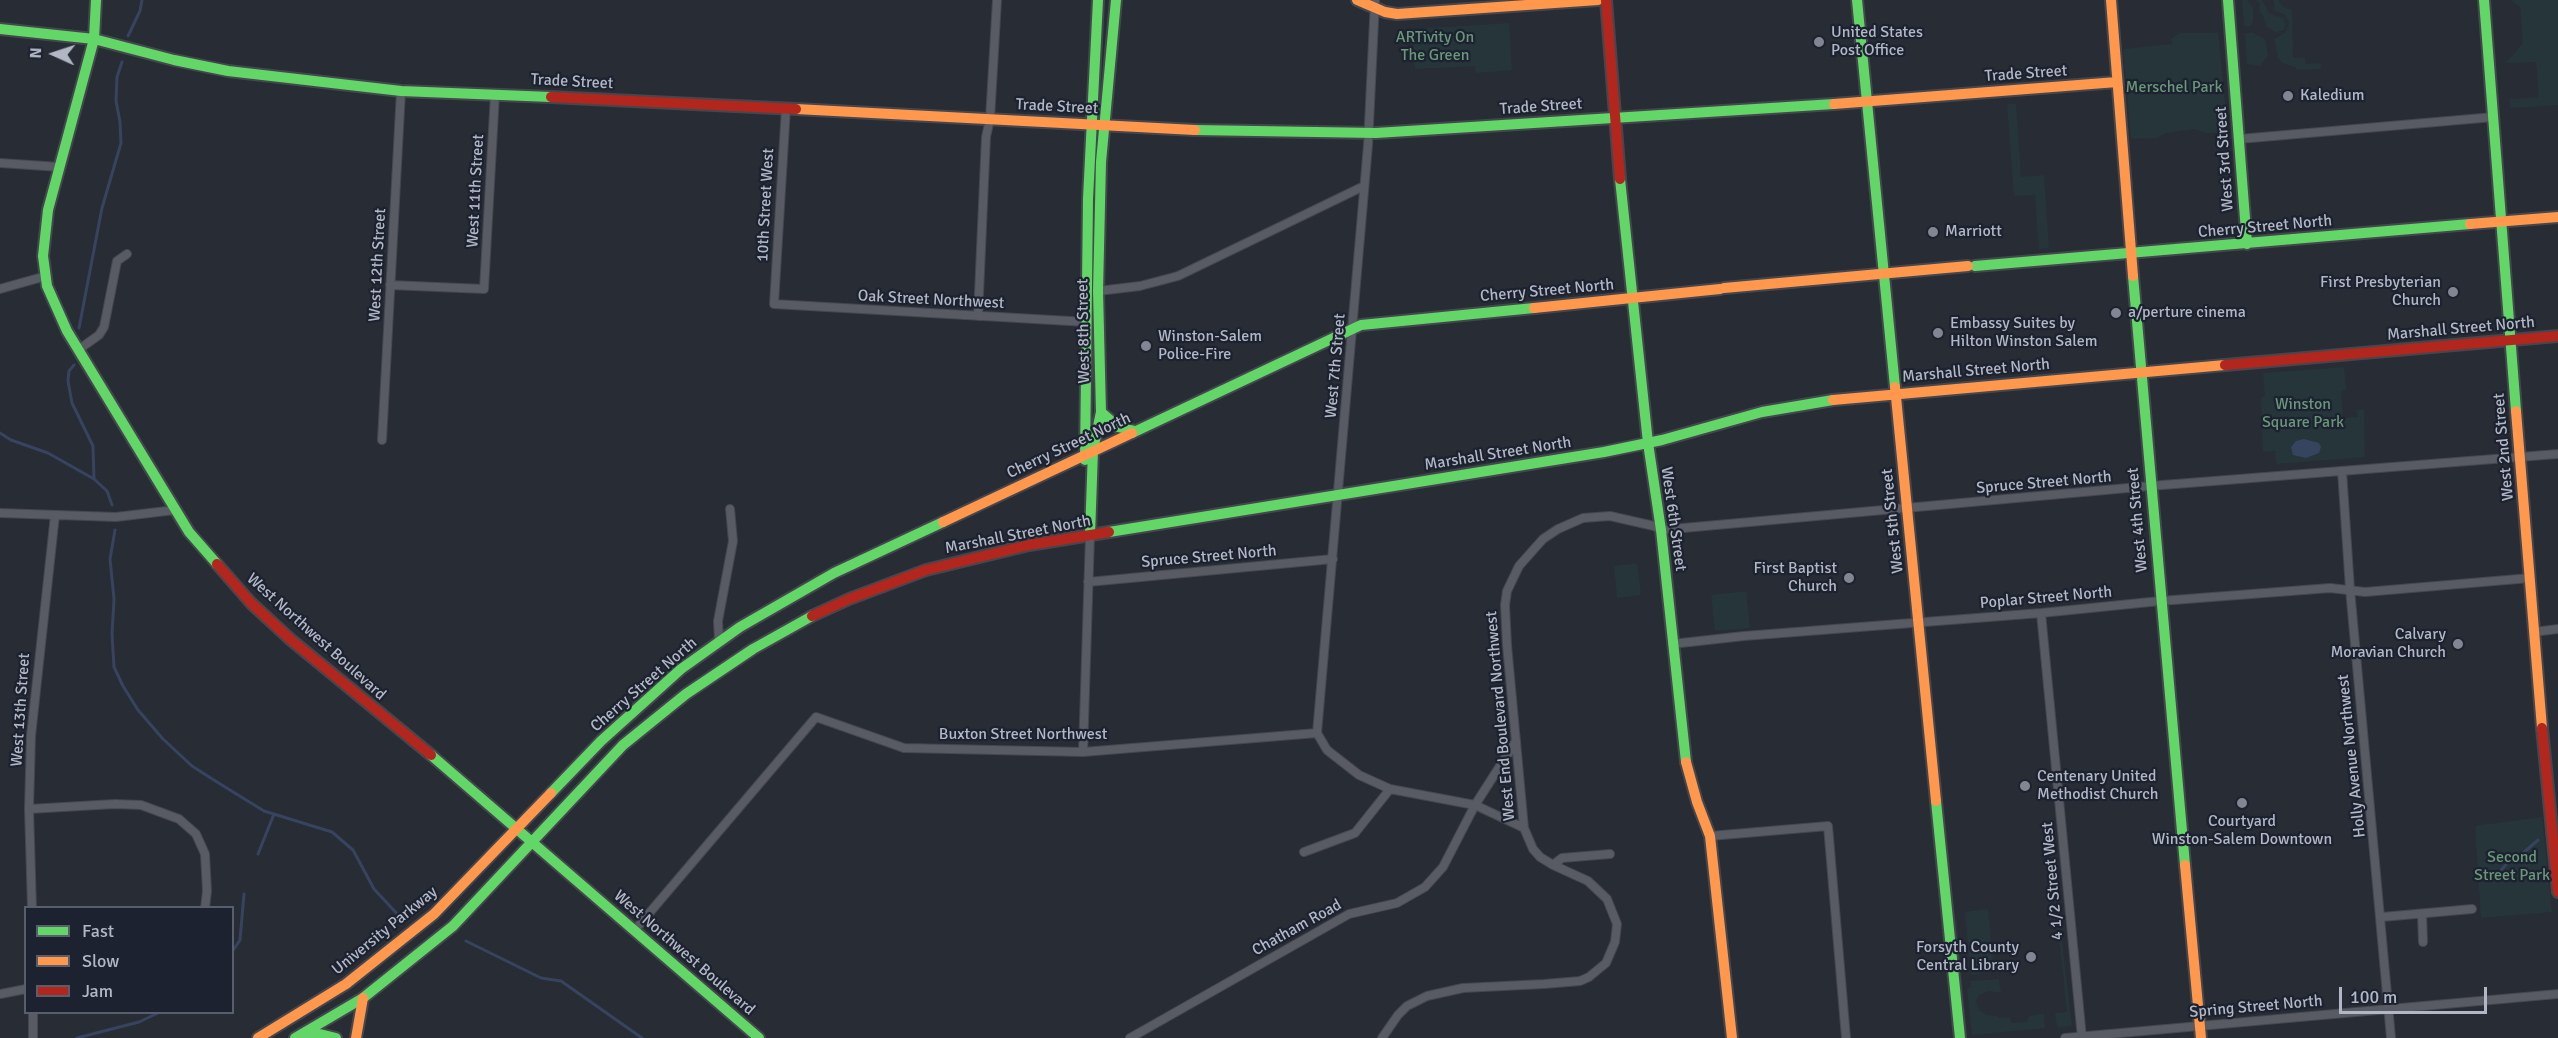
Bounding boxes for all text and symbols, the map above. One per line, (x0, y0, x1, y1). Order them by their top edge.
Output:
place label: United States Post Office (1831, 23, 1923, 61)
north arrow (24, 24, 84, 84)
park label: ARTivity On The Green (1396, 28, 1474, 66)
marker: United States Post Office (1812, 35, 1826, 49)
text: N (26, 47, 46, 59)
street label: Trade Street (1984, 62, 2068, 86)
street label: Trade Street (530, 70, 614, 94)
park label: Merschel Park (2125, 78, 2223, 98)
place label: Kaledium (2300, 86, 2364, 106)
marker: Kaledium (2281, 89, 2295, 103)
street label: Trade Street (1015, 95, 1099, 119)
street label: Trade Street (1499, 95, 1583, 119)
street label: West 3rd Street (2212, 106, 2238, 212)
street label: West 11th Street (463, 134, 489, 248)
street label: 10th Street West (753, 148, 779, 262)
street label: West 12th Street (365, 208, 391, 322)
street label: Cherry Street North (2197, 212, 2333, 242)
place label: Marriott (1945, 222, 2002, 242)
marker: Marriott (1926, 225, 1940, 239)
place label: First Presbyterian Church (2320, 273, 2441, 311)
street label: Cherry Street North (1479, 276, 1615, 306)
street label: West 8th Street (1073, 278, 1095, 384)
marker: First Presbyterian Church (2446, 285, 2460, 299)
street label: Oak Street Northwest (857, 287, 1005, 313)
place label: a/perture cinema (2128, 303, 2246, 323)
marker: a/perture cinema (2109, 306, 2123, 320)
street label: West 7th Street (1322, 313, 1350, 419)
street label: Marshall Street North (2386, 313, 2536, 345)
place label: Embassy Suites by Hilton Winston Salem (1950, 314, 2098, 352)
marker: Embassy Suites by Hilton Winston Salem (1931, 326, 1945, 340)
place label: Winston-Salem Police-Fire (1158, 327, 1262, 365)
marker: Winston-Salem Police-Fire (1139, 339, 1153, 353)
street label: Marshall Street North (1901, 355, 2051, 387)
street label: West 2nd Street (2490, 392, 2518, 502)
park label: Winston Square Park (2262, 395, 2344, 433)
street label: Cherry Street North (1004, 409, 1134, 483)
street label: Marshall Street North (1423, 433, 1573, 475)
street label: West 6th Street (1656, 466, 1690, 572)
street label: West 4th Street (2124, 467, 2152, 573)
street label: West 5th Street (1878, 468, 1908, 574)
street label: Spruce Street North (1975, 468, 2113, 498)
street label: Marshall Street North (943, 511, 1093, 559)
street label: Spruce Street North (1140, 542, 1278, 572)
place label: First Baptist Church (1753, 559, 1837, 597)
street label: West Northwest Boulevard (242, 569, 390, 705)
marker: First Baptist Church (1842, 571, 1856, 585)
street label: Poplar Street North (1979, 583, 2113, 613)
street label: West End Boulevard Northwest (1482, 610, 1520, 822)
place label: Calvary Moravian Church (2330, 625, 2446, 663)
street label: Cherry Street North (587, 634, 701, 736)
marker: Calvary Moravian Church (2451, 637, 2465, 651)
street label: West 13th Street (7, 653, 35, 767)
street label: Holly Avenue Northwest (2334, 673, 2370, 839)
street label: Buxton Street Northwest (939, 725, 1107, 745)
place label: Centenary United Methodist Church (2037, 767, 2158, 805)
marker: Centenary United Methodist Church (2018, 779, 2032, 793)
marker: Courtyard Winston-Salem Downtown (2235, 796, 2249, 810)
place label: Courtyard Winston-Salem Downtown (2152, 812, 2332, 850)
street label: 4 1/2 Street West (2038, 821, 2068, 941)
park label: Second Street Park (2474, 848, 2550, 886)
street label: University Parkway (328, 883, 442, 979)
street label: West Northwest Boulevard (609, 886, 759, 1020)
street label: Chatham Road (1249, 896, 1345, 960)
legend (24, 906, 234, 1014)
text: Fast (82, 920, 114, 942)
place label: Forsyth County Central Library (1916, 938, 2019, 976)
text: Slow (82, 950, 119, 972)
marker: Forsyth County Central Library (2024, 950, 2038, 964)
scale bar (2342, 975, 2490, 1013)
text: Jam (82, 980, 113, 1002)
text: 100 m (2350, 986, 2397, 1008)
street label: Spring Street North (2189, 992, 2323, 1022)

